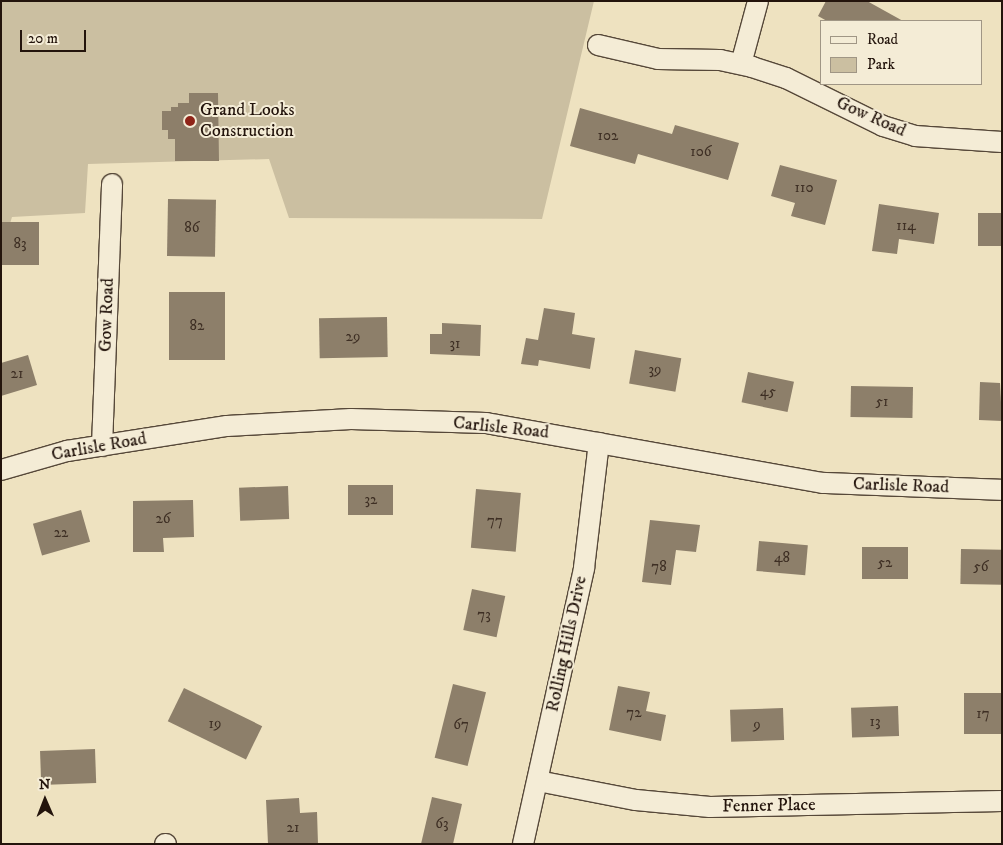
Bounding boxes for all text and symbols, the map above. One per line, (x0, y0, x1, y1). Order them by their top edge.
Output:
scale bar (22, 20, 89, 52)
legend (820, 20, 983, 85)
text: 20 m (28, 29, 58, 48)
text: Road (867, 30, 898, 49)
text: Park (867, 55, 895, 74)
street label: Gow Road (833, 92, 909, 142)
place label: Grand Looks Construction (200, 100, 294, 142)
marker: Grand Looks Construction (184, 115, 196, 127)
house number: 102 (598, 127, 618, 145)
house number: 106 (690, 143, 712, 161)
house number: 110 (794, 179, 814, 197)
house number: 114 (896, 217, 916, 235)
house number: 86 (184, 219, 200, 237)
house number: 83 (13, 235, 27, 253)
street label: Gow Road (95, 278, 119, 352)
house number: 82 (190, 317, 204, 335)
house number: 29 (346, 328, 360, 346)
house number: 31 (449, 335, 461, 353)
house number: 39 (648, 361, 662, 379)
house number: 21 (11, 365, 23, 383)
house number: 45 (760, 383, 776, 401)
house number: 51 (876, 393, 888, 411)
street label: Carlisle Road (452, 412, 550, 444)
street label: Carlisle Road (50, 428, 148, 466)
street label: Carlisle Road (853, 474, 949, 498)
house number: 32 (365, 491, 377, 509)
house number: 26 (155, 510, 171, 528)
house number: 77 (487, 512, 503, 530)
house number: 22 (54, 524, 68, 542)
house number: 48 (774, 549, 790, 567)
house number: 52 (878, 554, 892, 572)
house number: 78 (651, 558, 667, 576)
house number: 56 (973, 558, 989, 576)
street label: Rolling Hills Drive (542, 574, 592, 714)
house number: 73 (477, 606, 491, 624)
house number: 72 (626, 704, 642, 722)
house number: 17 (976, 705, 990, 723)
house number: 13 (869, 713, 881, 731)
house number: 19 (209, 715, 221, 733)
house number: 67 (453, 716, 469, 734)
house number: 9 (753, 716, 761, 734)
north arrow (20, 775, 70, 825)
text: N (39, 776, 51, 794)
street label: Fenner Place (722, 794, 816, 818)
house number: 63 (435, 815, 449, 833)
house number: 21 (287, 819, 299, 837)

